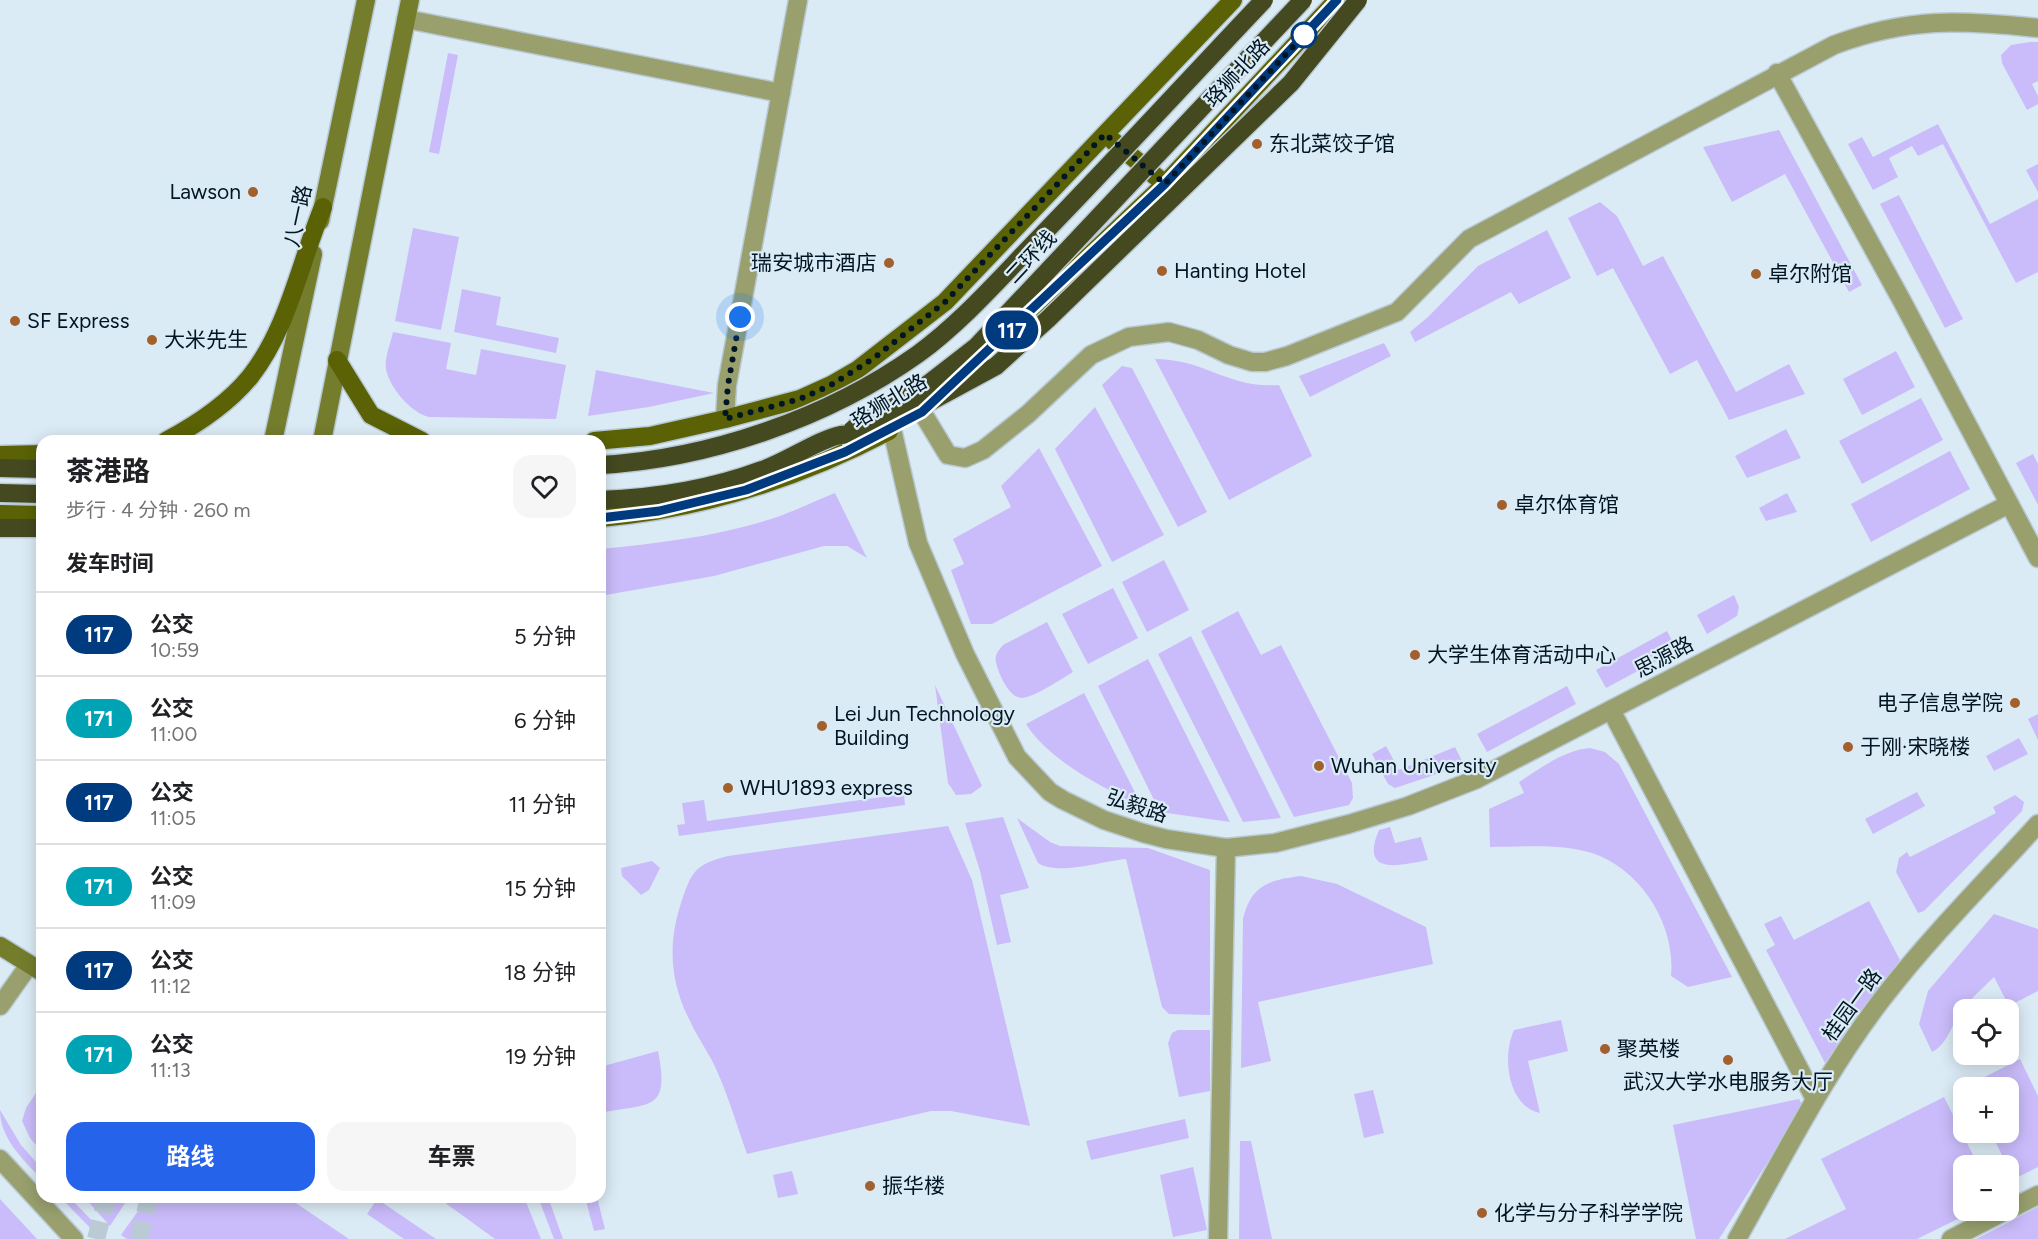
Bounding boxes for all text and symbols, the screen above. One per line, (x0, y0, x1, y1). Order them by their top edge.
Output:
unlabelled marker (1291, 22, 1317, 48)
street label: 珞狮北路 (1199, 33, 1274, 112)
place label: 东北菜饺子馆 (1269, 131, 1395, 156)
marker: 东北菜饺子馆 (1250, 137, 1264, 151)
place label: Lawson (169, 179, 241, 204)
street label: 八一路 (279, 182, 316, 249)
marker: Lawson (246, 185, 260, 199)
street label: 二环线 (1000, 225, 1061, 288)
place label: 瑞安城市酒店 (751, 250, 877, 275)
marker: 瑞安城市酒店 (882, 256, 896, 270)
place label: Hanting Hotel (1174, 258, 1306, 283)
place label: 卓尔附馆 (1768, 261, 1852, 286)
marker: Hanting Hotel (1155, 264, 1169, 278)
marker: 卓尔附馆 (1749, 267, 1763, 281)
your location (725, 302, 755, 332)
place label: SF Express (27, 308, 129, 333)
line badge: 117 (978, 310, 1046, 350)
marker: SF Express (8, 314, 22, 328)
text: 117 (997, 318, 1027, 343)
place label: 大米先生 (164, 327, 248, 352)
marker: 大米先生 (145, 333, 159, 347)
street label: 珞狮北路 (846, 368, 931, 433)
text: 茶港路 (66, 454, 150, 488)
button: heart (513, 455, 576, 518)
place label: 卓尔体育馆 (1514, 492, 1619, 517)
text: 步行 · 4 分钟 · 260 m (66, 498, 251, 522)
marker: 卓尔体育馆 (1495, 498, 1509, 512)
text: 发车时间 (66, 550, 154, 577)
text: 公交 (150, 611, 194, 638)
text: 117 (84, 622, 114, 647)
text: 5 分钟 (514, 623, 576, 650)
street label: 思源路 (1630, 631, 1697, 682)
text: 10:59 (150, 638, 199, 662)
place label: 大学生体育活动中心 (1427, 642, 1616, 667)
marker: 大学生体育活动中心 (1408, 648, 1422, 662)
place label: 电子信息学院 (1877, 690, 2003, 715)
text: 公交 (150, 695, 194, 722)
marker: 电子信息学院 (2008, 696, 2022, 710)
place label: Lei Jun Technology Building (834, 701, 1015, 750)
text: 171 (84, 706, 114, 731)
text: 6 分钟 (514, 707, 576, 734)
marker: Lei Jun Technology Building (815, 719, 829, 733)
text: 11:00 (150, 722, 197, 746)
place label: 于刚·宋晓楼 (1860, 734, 1970, 759)
marker: 于刚·宋晓楼 (1841, 740, 1855, 754)
place label: Wuhan University (1331, 753, 1496, 778)
marker: Wuhan University (1312, 759, 1326, 773)
place label: WHU1893 express (740, 775, 913, 800)
text: 公交 (150, 779, 194, 806)
marker: WHU1893 express (721, 781, 735, 795)
street label: 弘毅路 (1103, 784, 1171, 827)
text: 117 (84, 790, 114, 815)
text: 11 分钟 (508, 791, 576, 818)
text: 11:05 (150, 806, 196, 830)
text: 公交 (150, 863, 194, 890)
text: 171 (84, 874, 114, 899)
text: 15 分钟 (505, 875, 576, 902)
text: 11:09 (150, 890, 196, 914)
text: 公交 (150, 947, 194, 974)
text: 117 (84, 958, 114, 983)
text: 18 分钟 (504, 959, 576, 986)
street label: 桂园一路 (1817, 963, 1886, 1046)
text: 11:12 (150, 974, 191, 998)
map controls (1953, 999, 2019, 1221)
button: locate (1953, 999, 2019, 1065)
text: 公交 (150, 1031, 194, 1058)
place label: 聚英楼 (1617, 1036, 1680, 1061)
text: 171 (84, 1042, 114, 1067)
marker: 聚英楼 (1598, 1042, 1612, 1056)
text: 19 分钟 (505, 1043, 576, 1070)
marker: 武汉大学水电服务大厅 (1721, 1053, 1735, 1067)
text: 11:13 (150, 1058, 191, 1082)
place label: 武汉大学水电服务大厅 (1623, 1069, 1833, 1094)
button: + (1953, 1077, 2019, 1143)
button: 路线 (66, 1122, 315, 1191)
button: 车票 (327, 1122, 576, 1191)
button: − (1953, 1155, 2019, 1221)
place label: 振华楼 (882, 1173, 945, 1198)
marker: 振华楼 (863, 1179, 877, 1193)
place label: 化学与分子科学学院 (1494, 1200, 1683, 1225)
marker: 化学与分子科学学院 (1475, 1206, 1489, 1220)

